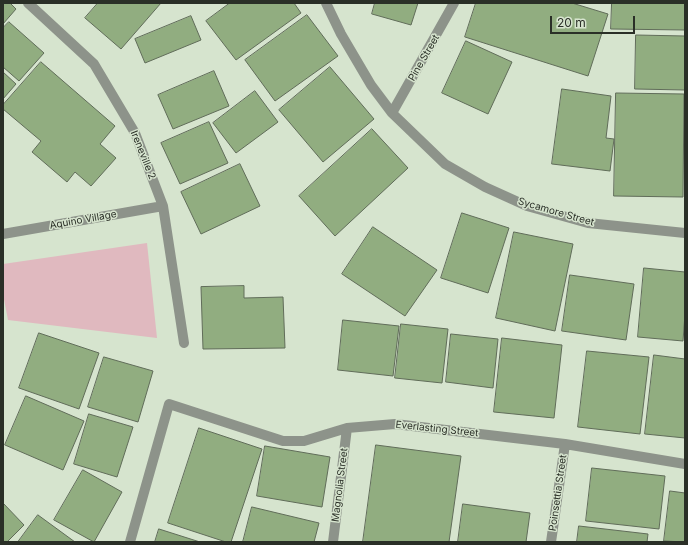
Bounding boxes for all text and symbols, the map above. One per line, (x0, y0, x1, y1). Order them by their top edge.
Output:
scale bar (552, 8, 637, 34)
text: 20 m (557, 15, 586, 30)
street label: Pine Street (406, 33, 442, 83)
street label: Ireneville 2 (128, 129, 158, 181)
street label: Sycamore Street (517, 195, 595, 229)
street label: Aquino Village (49, 208, 117, 232)
street label: Everlasting Street (395, 419, 479, 439)
street label: Magnolia Street (330, 447, 350, 523)
street label: Poinsettia Street (547, 454, 569, 532)

